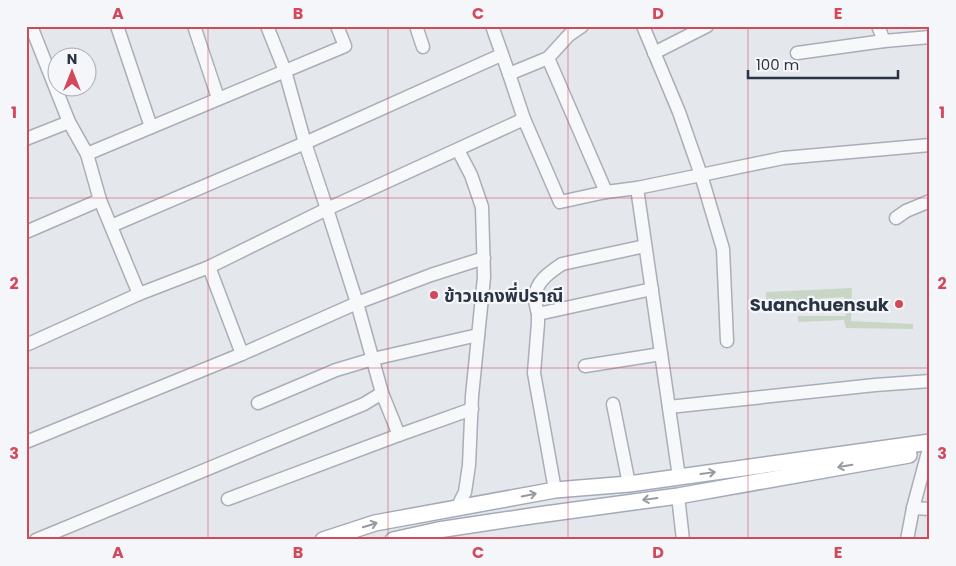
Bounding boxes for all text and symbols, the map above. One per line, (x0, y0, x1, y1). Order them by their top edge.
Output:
text: A (112, 2, 124, 25)
text: B (293, 2, 303, 25)
text: C (472, 2, 484, 25)
text: D (652, 2, 664, 25)
text: E (834, 2, 842, 25)
north arrow (48, 48, 98, 98)
scale bar (748, 48, 898, 80)
text: N (67, 49, 77, 69)
text: 100 m (756, 54, 799, 75)
text: 1 (11, 101, 17, 124)
text: 1 (939, 101, 945, 124)
text: 2 (9, 272, 19, 295)
text: 2 (937, 272, 947, 295)
place label: ข้าวแกงพี่ปราณี (444, 282, 563, 308)
marker: ข้าวแกงพี่ปราณี (428, 289, 440, 301)
place label: Suanchuensuk (750, 292, 890, 317)
marker: Suanchuensuk (893, 298, 905, 310)
text: 3 (9, 442, 19, 465)
text: 3 (937, 442, 947, 465)
one-way arrow (837, 462, 853, 472)
one-way arrow (699, 468, 715, 478)
one-way arrow (521, 489, 537, 499)
one-way arrow (643, 494, 659, 504)
one-way arrow (361, 519, 377, 529)
text: A (112, 541, 124, 564)
text: B (293, 541, 303, 564)
text: C (472, 541, 484, 564)
text: D (652, 541, 664, 564)
text: E (834, 541, 842, 564)

